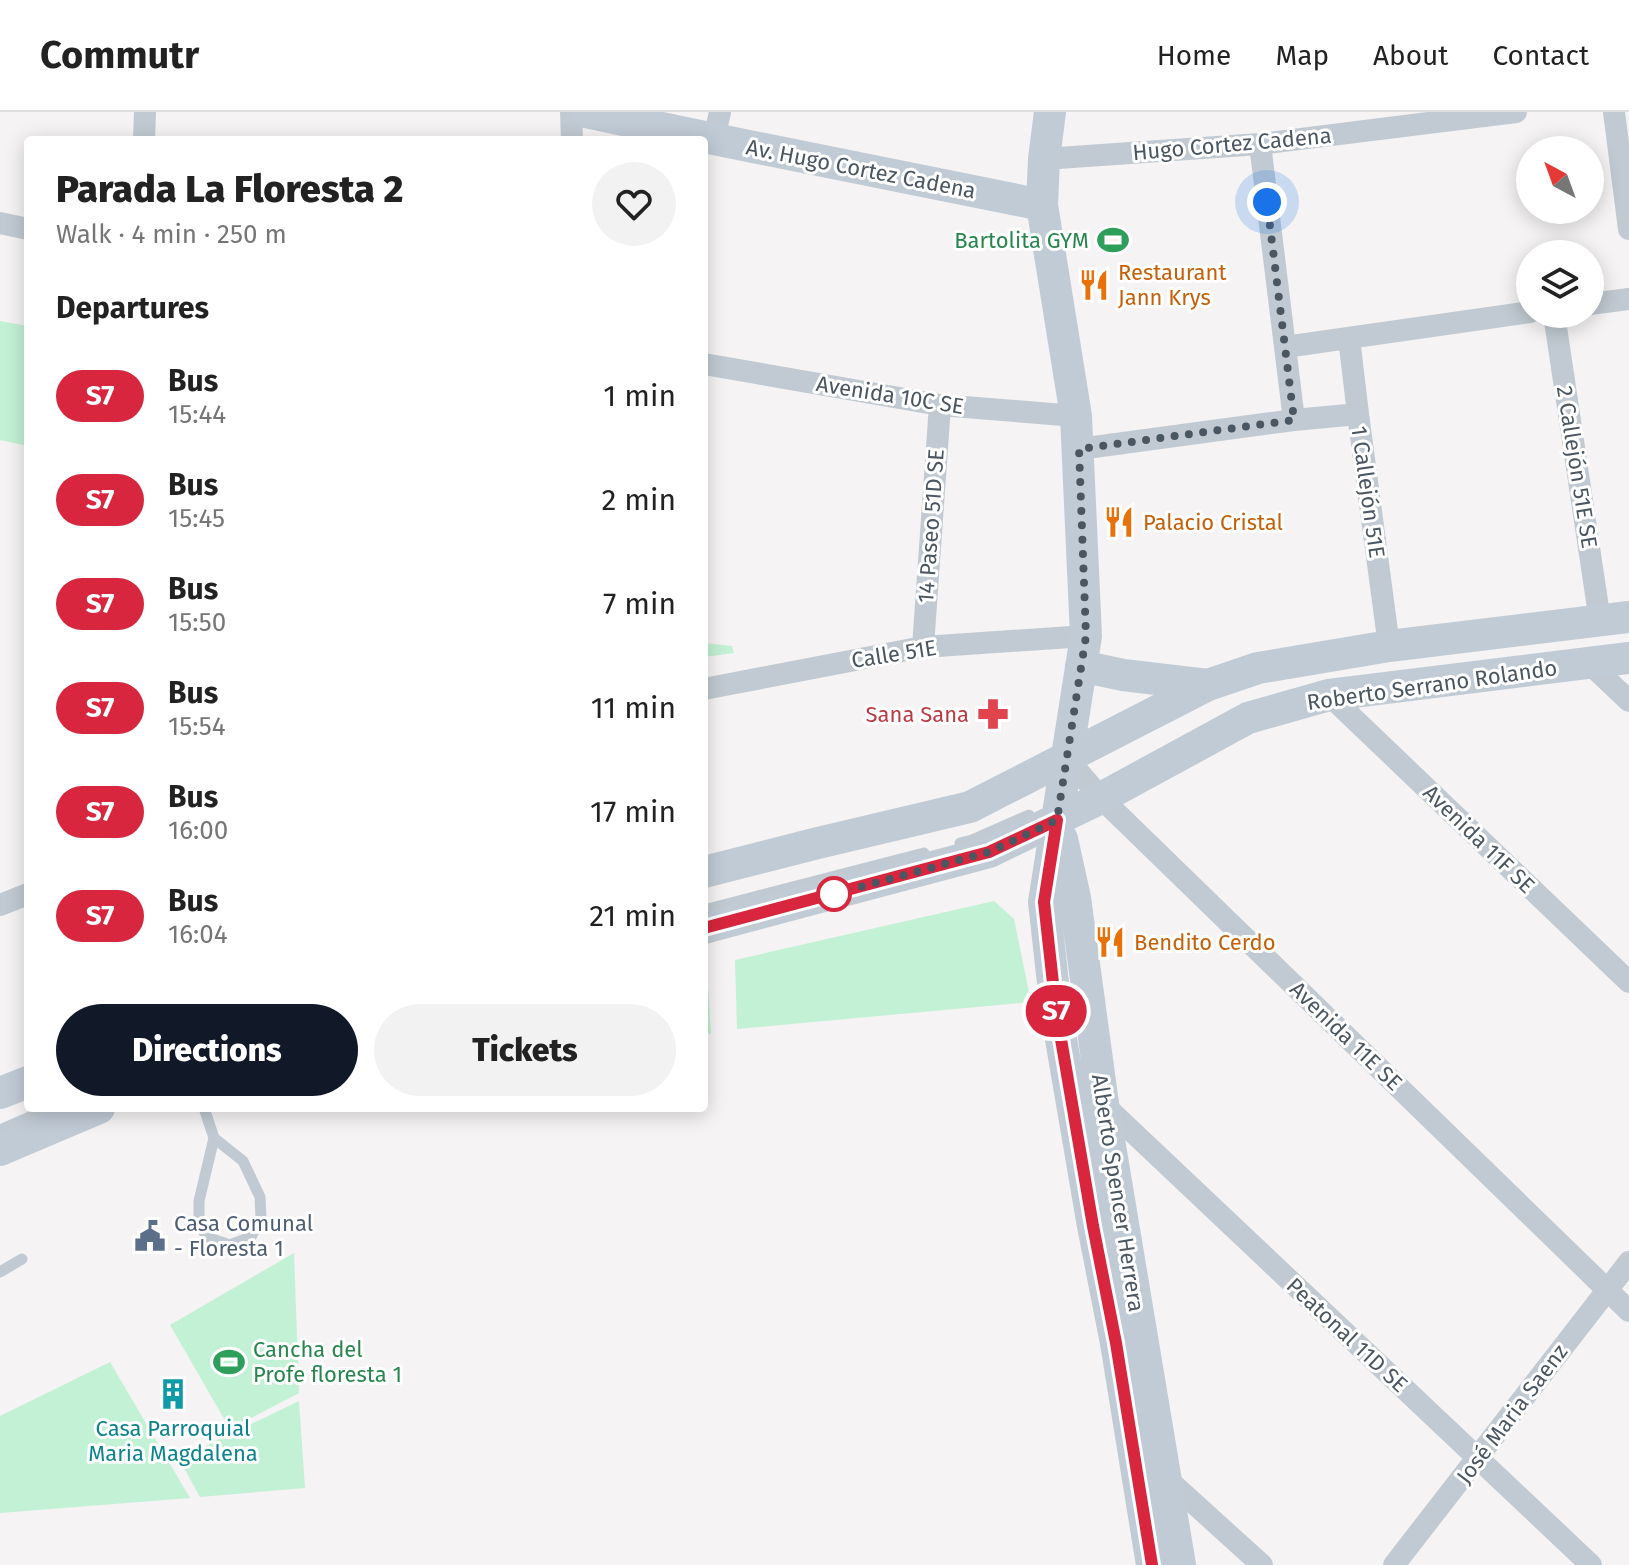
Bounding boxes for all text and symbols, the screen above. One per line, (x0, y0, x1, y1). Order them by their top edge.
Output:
text: Commutr (40, 32, 199, 78)
text: Home (1157, 39, 1231, 72)
text: Map (1275, 39, 1329, 72)
text: About (1373, 39, 1448, 72)
text: Contact (1492, 39, 1589, 72)
street label: Hugo Cortez Cadena (1131, 122, 1333, 166)
street label: Av. Hugo Cortez Cadena (744, 133, 978, 205)
north arrow (1516, 136, 1604, 224)
map controls (1516, 136, 1604, 328)
button: heart (592, 162, 676, 246)
text: Parada La Floresta 2 (56, 166, 403, 212)
your location (1247, 182, 1287, 222)
text: Walk · 4 min · 250 m (56, 219, 287, 250)
sports icon: Bartolita GYM (1096, 223, 1130, 257)
place label: Bartolita GYM (954, 227, 1089, 254)
button: layers (1516, 240, 1604, 328)
place label: Restaurant Jann Krys (1118, 259, 1226, 311)
restaurant icon: Restaurant Jann Krys (1077, 268, 1111, 302)
text: Departures (56, 290, 209, 326)
text: Bus (168, 363, 218, 399)
street label: Avenida 10C SE (814, 370, 966, 420)
text: 1 min (603, 378, 676, 414)
text: S7 (86, 379, 114, 412)
street label: 2 Callejón 51E SE (1551, 384, 1603, 550)
text: 15:44 (168, 399, 226, 430)
street label: 1 Callejón 51E (1345, 424, 1391, 560)
street label: 14 Paseo 51D SE (912, 448, 950, 604)
text: Bus (168, 467, 218, 503)
text: 2 min (601, 482, 676, 518)
text: S7 (86, 483, 114, 516)
text: 15:45 (168, 503, 225, 534)
restaurant icon: Palacio Cristal (1102, 505, 1136, 539)
place label: Palacio Cristal (1143, 509, 1283, 536)
text: Bus (168, 571, 218, 607)
text: 7 min (603, 586, 676, 622)
text: S7 (86, 587, 114, 620)
text: 15:50 (168, 607, 226, 638)
street label: Calle 51E (850, 634, 938, 674)
street label: Roberto Serrano Rolando (1305, 654, 1559, 716)
text: Bus (168, 675, 218, 711)
text: 11 min (591, 690, 676, 726)
text: S7 (86, 691, 114, 724)
pharmacy icon: Sana Sana (976, 697, 1010, 731)
place label: Sana Sana (866, 701, 969, 728)
text: 15:54 (168, 711, 226, 742)
text: Bus (168, 779, 218, 815)
street label: Avenida 11F SE (1418, 779, 1540, 899)
text: 17 min (590, 794, 676, 830)
text: S7 (86, 795, 114, 828)
text: 16:00 (168, 815, 228, 846)
unlabelled marker (817, 877, 851, 911)
text: Bus (168, 883, 218, 919)
text: 21 min (589, 898, 676, 934)
text: S7 (86, 899, 114, 932)
text: 16:04 (168, 919, 228, 950)
restaurant icon: Bendito Cerdo (1093, 925, 1127, 959)
place label: Bendito Cerdo (1134, 929, 1276, 956)
street label: Avenida 11E SE (1284, 976, 1408, 1096)
line badge: S7 (1020, 985, 1092, 1037)
text: S7 (1042, 994, 1070, 1027)
button: Directions (56, 1004, 358, 1096)
button: Tickets (374, 1004, 676, 1096)
street label: Alberto Spencer Herrera (1086, 1072, 1150, 1314)
place label: Casa Comunal - Floresta 1 (174, 1210, 313, 1262)
public building icon: Casa Comunal - Floresta 1 (133, 1219, 167, 1253)
street label: Peatonal 11D SE (1281, 1272, 1413, 1398)
place label: Cancha del Profe floresta 1 (253, 1336, 402, 1388)
street label: José Maria Saenz (1451, 1339, 1573, 1489)
sports icon: Cancha del Profe floresta 1 (212, 1345, 246, 1379)
building icon: Casa Parroquial Maria Magdalena (156, 1377, 190, 1411)
place label: Casa Parroquial Maria Magdalena (88, 1415, 258, 1467)

